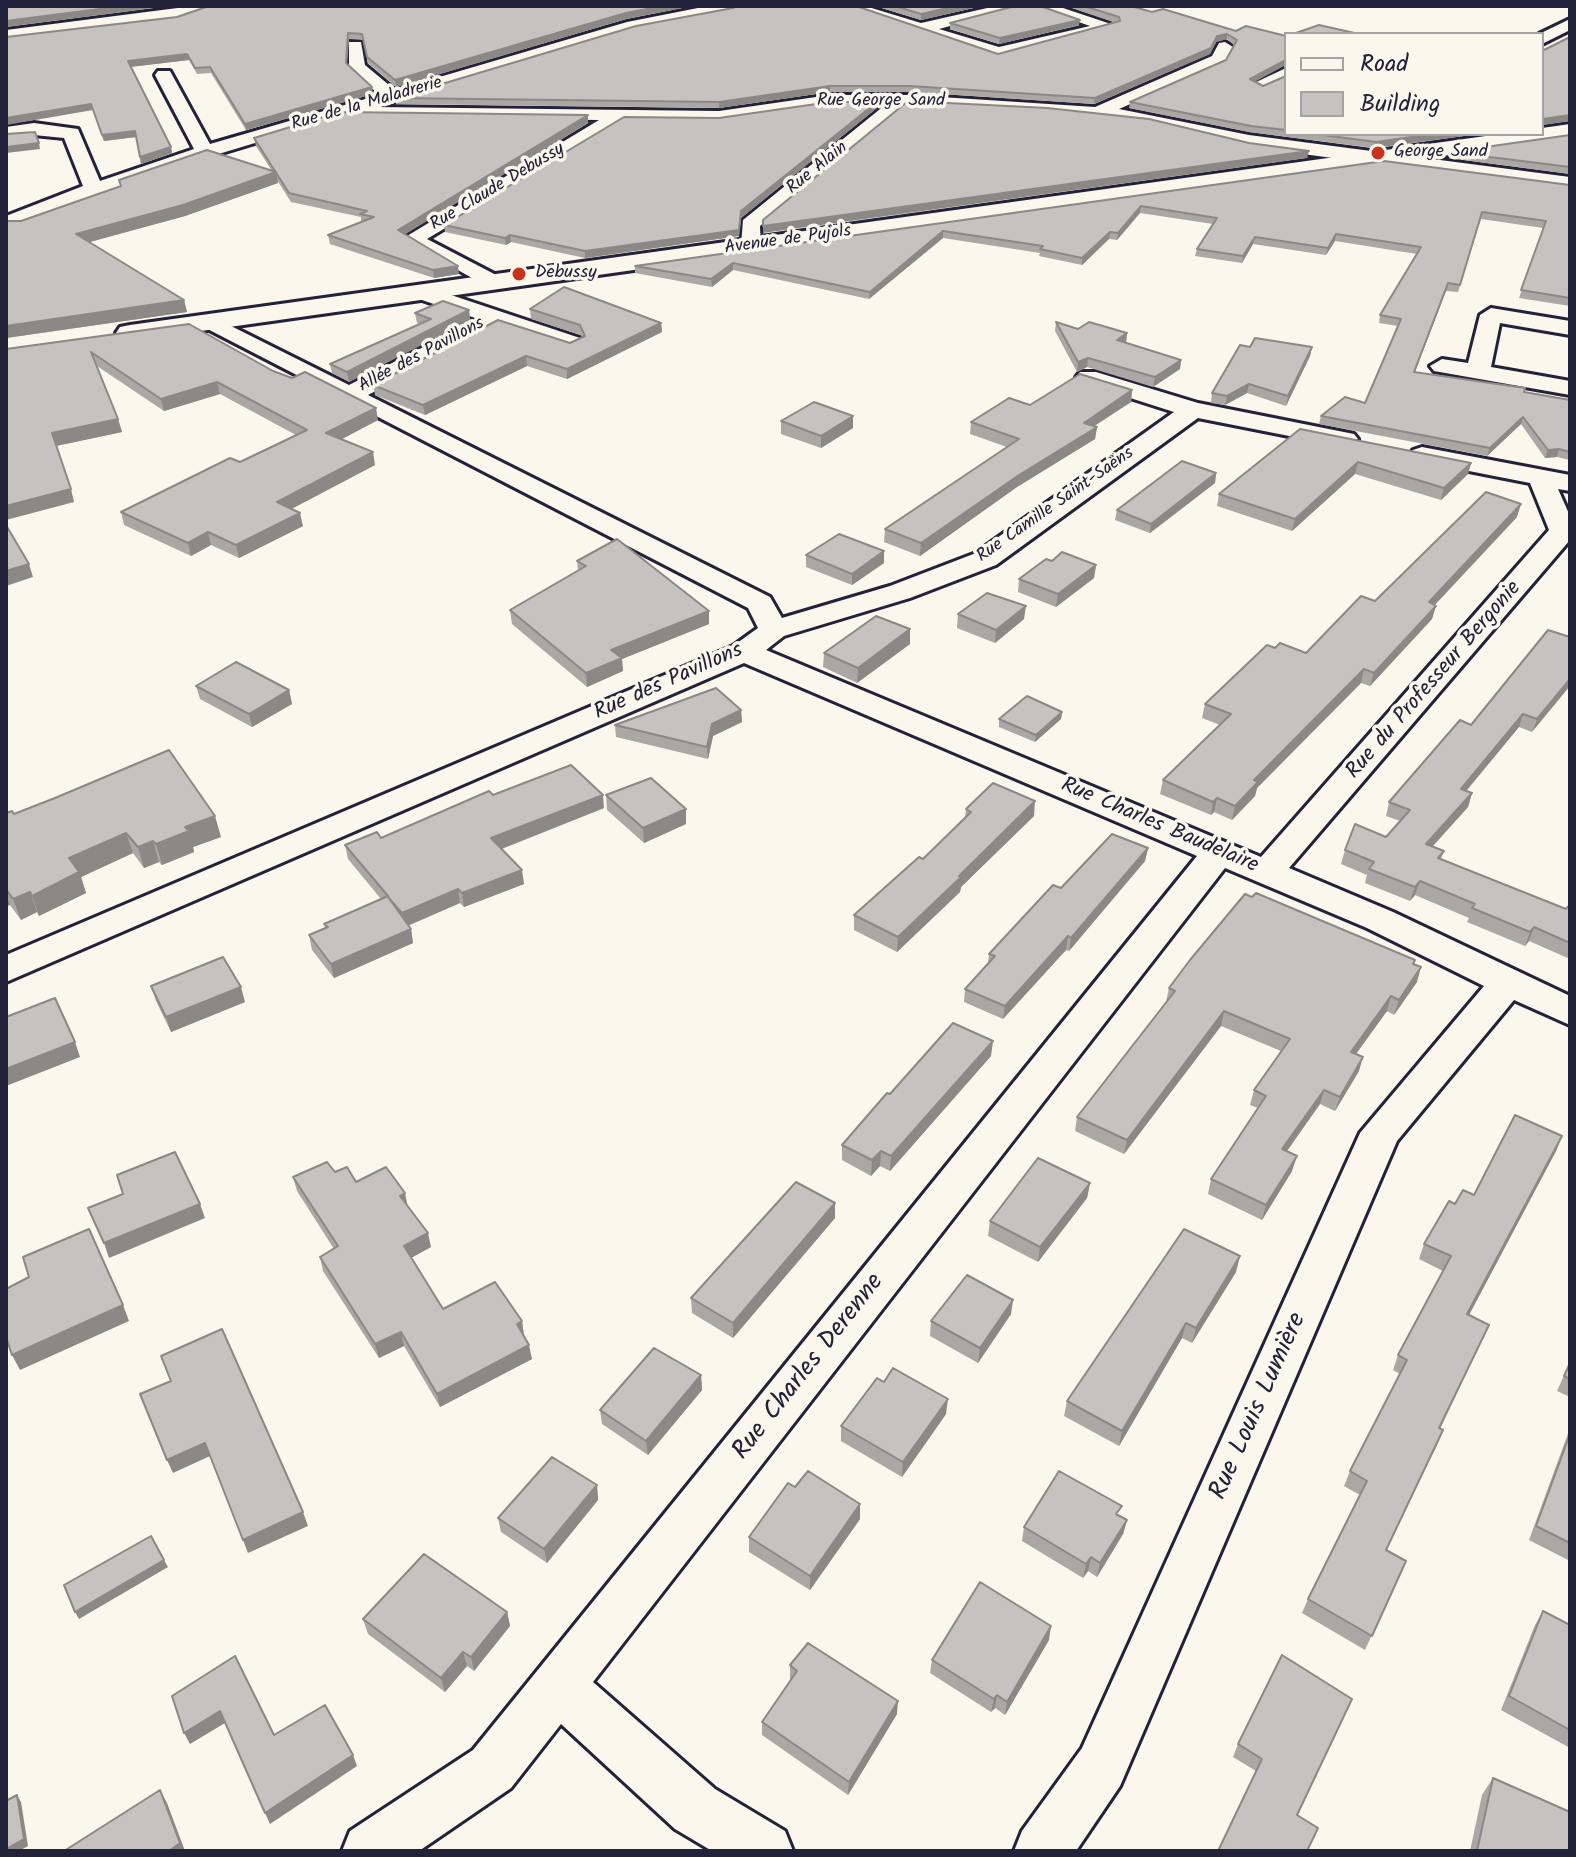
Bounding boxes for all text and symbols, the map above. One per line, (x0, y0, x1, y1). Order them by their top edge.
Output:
legend (1284, 32, 1544, 136)
text: Road (1360, 45, 1408, 84)
street label: Rue de la Maladrerie (289, 73, 445, 137)
text: Building (1360, 85, 1440, 124)
street label: Rue George Sand (817, 91, 945, 113)
street label: Rue Alain (783, 138, 853, 200)
street label: Rue Claude Debussy (427, 139, 569, 237)
place label: George Sand (1394, 142, 1488, 164)
marker: George Sand (1369, 144, 1387, 162)
street label: Avenue de Pujols (723, 221, 853, 261)
place label: Debussy (535, 263, 597, 285)
marker: Debussy (510, 265, 528, 283)
street label: Allée des Pavillons (355, 314, 489, 398)
street label: Rue Camille Saint-Saëns (973, 444, 1139, 568)
street label: Rue du Professeur Bergonie (1342, 577, 1528, 785)
street label: Rue des Pavillons (591, 638, 747, 728)
street label: Rue Charles Baudelaire (1056, 773, 1262, 881)
street label: Rue Charles Derenne (728, 1269, 892, 1467)
street label: Rue Louis Lumière (1205, 1309, 1315, 1505)

